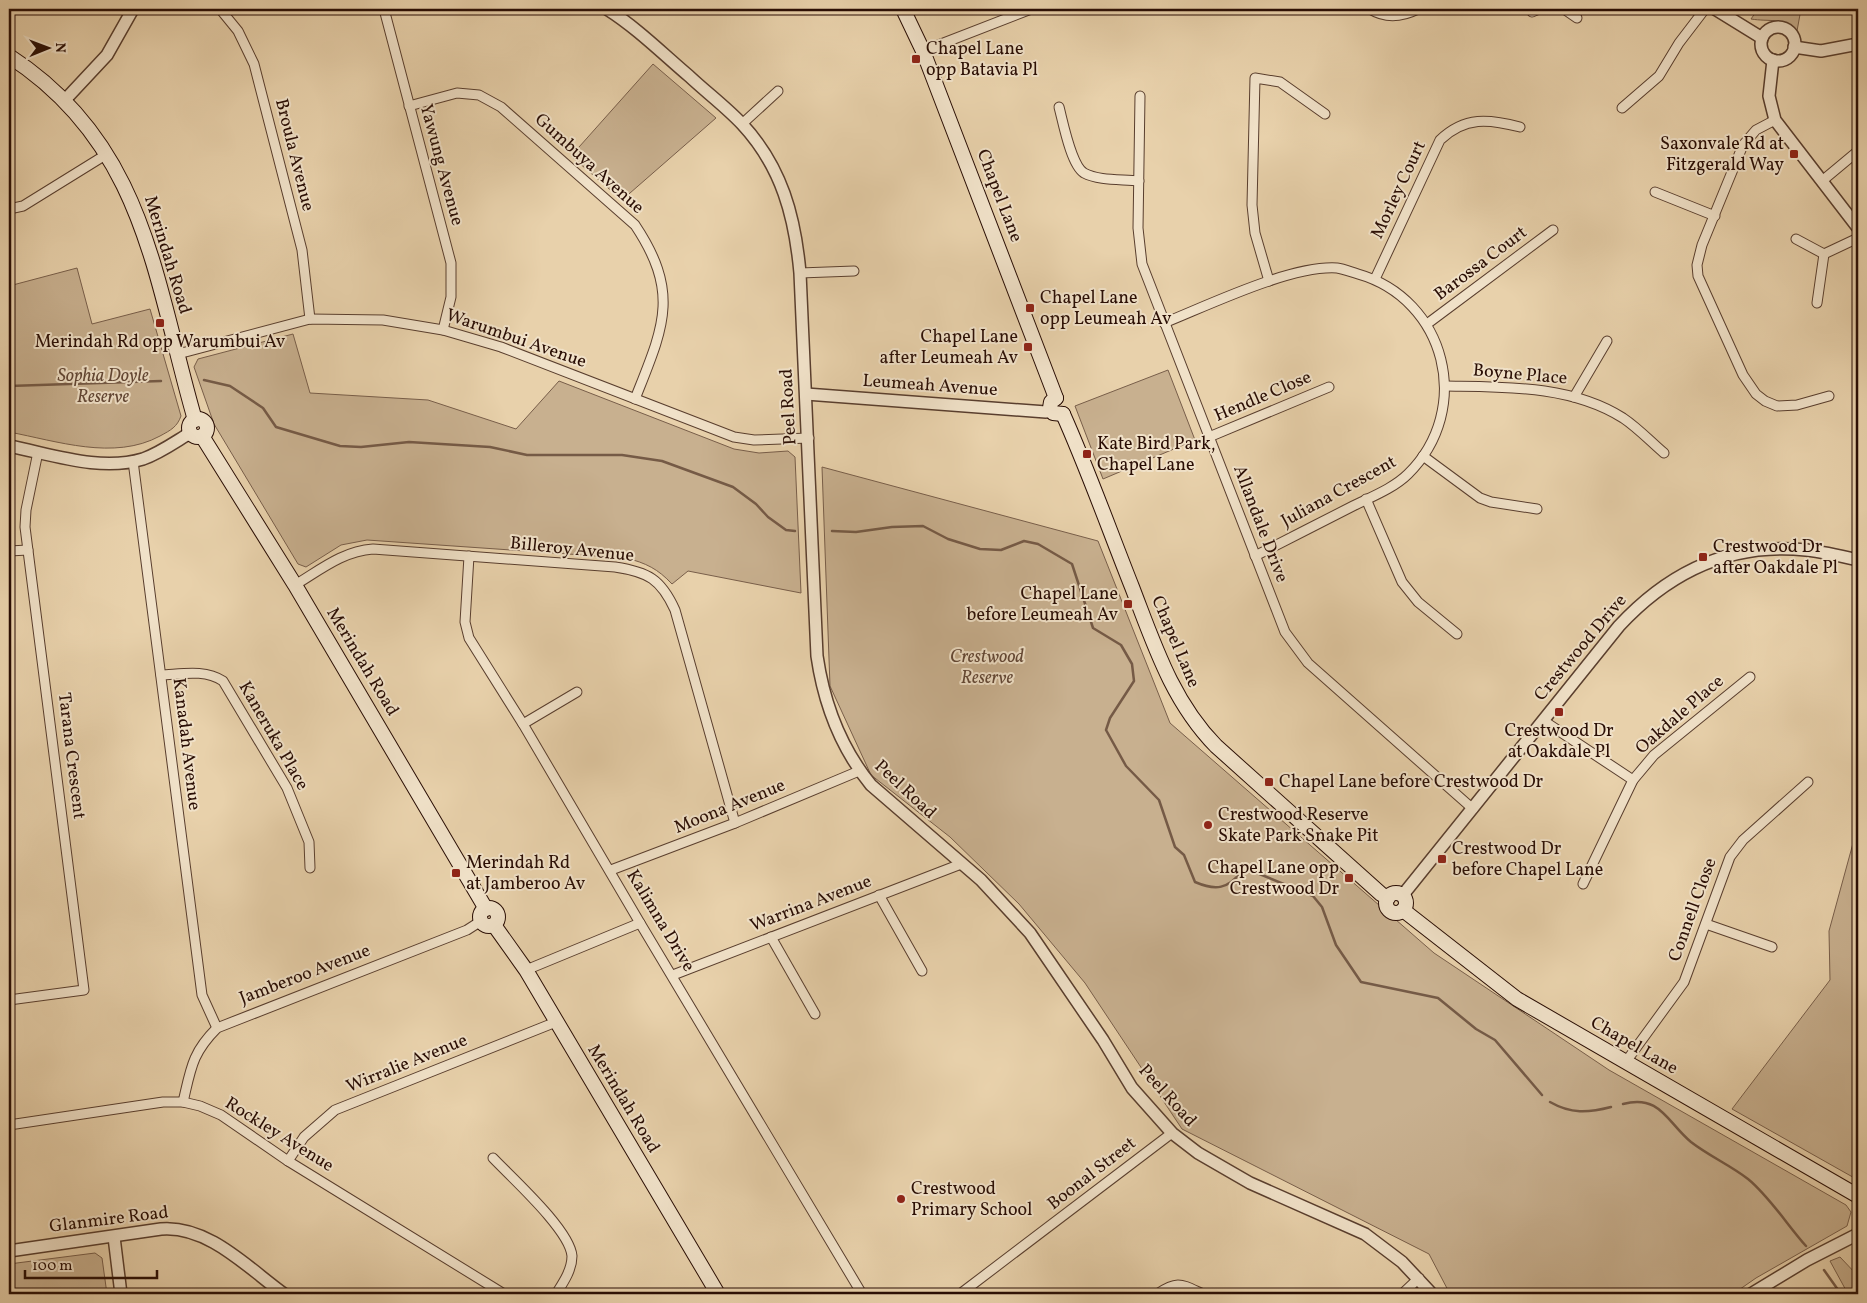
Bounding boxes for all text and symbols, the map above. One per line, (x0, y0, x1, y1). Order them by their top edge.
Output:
north arrow (22, 22, 72, 72)
place label: Chapel Lane opp Batavia Pl (926, 37, 1038, 83)
text: N (50, 43, 69, 53)
marker: Chapel Lane opp Batavia Pl (910, 53, 922, 65)
street label: Broula Avenue (268, 96, 320, 214)
street label: Yawung Avenue (413, 101, 469, 229)
street label: Gumbuya Avenue (529, 108, 649, 220)
place label: Saxonvale Rd at Fitzgerald Way (1660, 132, 1784, 178)
street label: Morley Court (1365, 137, 1433, 243)
street label: Chapel Lane (970, 146, 1028, 246)
marker: Saxonvale Rd at Fitzgerald Way (1788, 148, 1800, 160)
street label: Merindah Road (137, 193, 197, 317)
street label: Barossa Court (1429, 221, 1533, 307)
place label: Chapel Lane opp Leumeah Av (1040, 286, 1172, 332)
marker: Chapel Lane opp Leumeah Av (1024, 302, 1036, 314)
street label: Warumbui Avenue (442, 303, 590, 375)
marker: Merindah Rd opp Warumbui Av (154, 317, 166, 329)
place label: Chapel Lane after Leumeah Av (880, 325, 1018, 371)
place label: Merindah Rd opp Warumbui Av (35, 330, 286, 355)
marker: Chapel Lane after Leumeah Av (1022, 341, 1034, 353)
street label: Boyne Place (1472, 358, 1568, 392)
park label: Sophia Doyle Reserve (58, 364, 149, 410)
street label: Hendle Close (1211, 365, 1315, 429)
street label: Peel Road (775, 368, 803, 446)
street label: Leumeah Avenue (862, 369, 998, 403)
place label: Kate Bird Park, Chapel Lane (1097, 432, 1216, 478)
marker: Kate Bird Park, Chapel Lane (1081, 448, 1093, 460)
street label: Juliana Crescent (1277, 450, 1401, 534)
street label: Allandale Drive (1226, 462, 1294, 586)
street label: Billeroy Avenue (509, 531, 635, 569)
place label: Crestwood Dr after Oakdale Pl (1713, 535, 1838, 581)
marker: Crestwood Dr after Oakdale Pl (1697, 551, 1709, 563)
place label: Chapel Lane before Leumeah Av (967, 582, 1118, 628)
street label: Crestwood Drive (1529, 589, 1633, 707)
street label: Chapel Lane (1144, 592, 1206, 692)
marker: Chapel Lane before Leumeah Av (1122, 598, 1134, 610)
street label: Merindah Road (320, 603, 404, 721)
park label: Crestwood Reserve (950, 645, 1024, 691)
street label: Oakdale Place (1630, 670, 1730, 760)
street label: Kanadah Avenue (165, 676, 207, 812)
street label: Kaneruka Place (232, 677, 314, 795)
street label: Tarana Crescent (51, 691, 91, 821)
marker: Crestwood Dr at Oakdale Pl (1553, 706, 1565, 718)
place label: Crestwood Dr at Oakdale Pl (1504, 719, 1614, 765)
street label: Peel Road (868, 755, 942, 825)
place label: Chapel Lane before Crestwood Dr (1279, 770, 1544, 795)
street label: Moona Avenue (671, 773, 789, 841)
marker: Chapel Lane before Crestwood Dr (1263, 776, 1275, 788)
place label: Crestwood Reserve Skate Park Snake Pit (1218, 803, 1379, 849)
marker: Crestwood Reserve Skate Park Snake Pit (1202, 819, 1214, 831)
place label: Crestwood Dr before Chapel Lane (1452, 837, 1603, 883)
place label: Merindah Rd at Jamberoo Av (466, 851, 586, 897)
marker: Crestwood Dr before Chapel Lane (1436, 853, 1448, 865)
street label: Connell Close (1663, 855, 1723, 965)
place label: Chapel Lane opp Crestwood Dr (1208, 856, 1339, 902)
street label: Kalimna Drive (620, 865, 700, 977)
marker: Merindah Rd at Jamberoo Av (450, 867, 462, 879)
street label: Warrina Avenue (747, 869, 875, 939)
marker: Chapel Lane opp Crestwood Dr (1343, 872, 1355, 884)
street label: Jamberoo Avenue (236, 939, 374, 1011)
street label: Chapel Lane (1585, 1011, 1683, 1081)
street label: Wirralie Avenue (343, 1028, 471, 1100)
street label: Merindah Road (581, 1040, 665, 1158)
street label: Peel Road (1132, 1059, 1202, 1133)
street label: Rockley Avenue (220, 1091, 338, 1179)
street label: Boonal Street (1042, 1131, 1142, 1217)
place label: Crestwood Primary School (911, 1177, 1032, 1223)
marker: Crestwood Primary School (895, 1193, 907, 1205)
street label: Glanmire Road (48, 1200, 170, 1240)
scale bar (25, 1248, 158, 1280)
text: 100 m (32, 1256, 72, 1277)

